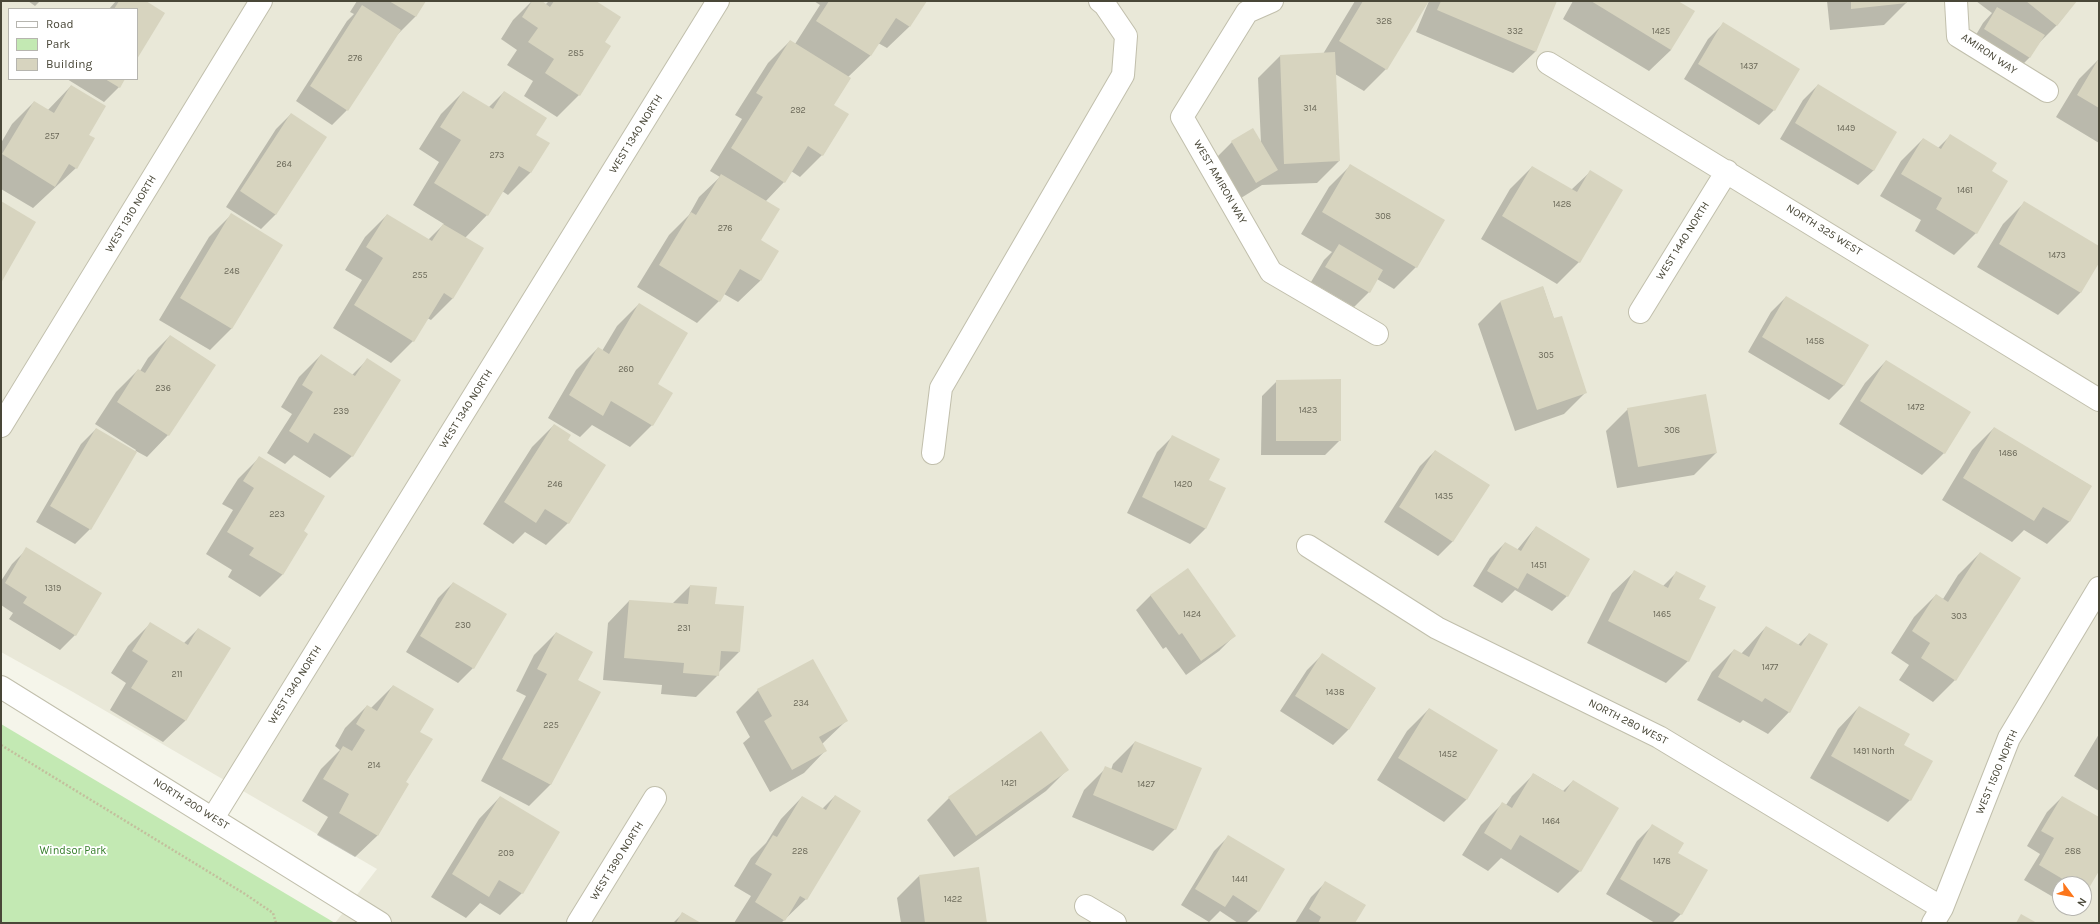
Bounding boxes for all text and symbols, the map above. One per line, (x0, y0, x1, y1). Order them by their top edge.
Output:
legend (8, 8, 138, 80)
house number: 328 (1376, 16, 1392, 26)
text: Road (46, 17, 74, 31)
house number: 332 (1507, 26, 1523, 36)
house number: 1425 (1652, 26, 1670, 36)
street label: AMIRON WAY (1959, 31, 2019, 77)
text: Park (46, 37, 70, 51)
house number: 285 (568, 48, 584, 58)
house number: 276 (348, 53, 362, 63)
text: Building (46, 57, 92, 71)
house number: 1437 (1740, 61, 1758, 71)
street label: WEST 1340 NORTH (606, 92, 666, 176)
house number: 314 (1303, 103, 1317, 113)
house number: 292 (790, 105, 806, 115)
house number: 1449 (1837, 123, 1855, 133)
house number: 257 (45, 131, 59, 141)
street label: WEST AMIRON WAY (1191, 138, 1249, 226)
house number: 273 (490, 150, 504, 160)
house number: 264 (276, 159, 292, 169)
street label: WEST 1310 NORTH (103, 173, 159, 255)
house number: 1461 (1957, 185, 1973, 195)
house number: 1428 (1553, 199, 1571, 209)
street label: WEST 1440 NORTH (1654, 199, 1712, 283)
street label: NORTH 325 WEST (1784, 201, 1864, 259)
house number: 308 (1375, 211, 1391, 221)
house number: 276 (718, 223, 732, 233)
house number: 1473 (2048, 250, 2066, 260)
house number: 248 (224, 266, 240, 276)
house number: 255 (412, 270, 428, 280)
house number: 1458 (1806, 336, 1824, 346)
house number: 305 (1538, 350, 1554, 360)
house number: 260 (618, 364, 634, 374)
street label: WEST 1340 NORTH (436, 367, 496, 451)
house number: 236 (155, 383, 171, 393)
house number: 1472 (1907, 402, 1925, 412)
house number: 1423 (1299, 405, 1317, 415)
house number: 239 (333, 406, 349, 416)
house number: 308 (1664, 425, 1680, 435)
house number: 1486 (1999, 448, 2017, 458)
house number: 246 (547, 479, 563, 489)
house number: 1420 (1174, 479, 1192, 489)
house number: 1435 (1435, 491, 1453, 501)
house number: 223 (269, 509, 285, 519)
house number: 1451 (1531, 560, 1547, 570)
house number: 1319 (45, 583, 61, 593)
house number: 1424 (1183, 609, 1201, 619)
house number: 1465 (1653, 609, 1671, 619)
house number: 303 (1951, 611, 1967, 621)
house number: 230 (455, 620, 471, 630)
house number: 231 (677, 623, 691, 633)
street label: WEST 1340 NORTH (265, 643, 325, 727)
house number: 1477 (1762, 662, 1778, 672)
house number: 211 (171, 669, 183, 679)
house number: 1438 (1326, 687, 1344, 697)
street label: NORTH 280 WEST (1586, 696, 1670, 748)
house number: 234 (793, 698, 809, 708)
house number: 225 (543, 720, 559, 730)
street label: WEST 1500 NORTH (1973, 728, 2021, 816)
house number: 1491 North (1853, 746, 1895, 756)
house number: 1452 (1439, 749, 1457, 759)
house number: 214 (367, 760, 381, 770)
street label: NORTH 200 WEST (151, 775, 231, 833)
house number: 1421 (1001, 778, 1017, 788)
house number: 1427 (1137, 779, 1155, 789)
house number: 1464 (1542, 816, 1560, 826)
street label: WEST 1390 NORTH (587, 819, 647, 903)
park label: Windsor Park (40, 844, 106, 858)
house number: 228 (792, 846, 808, 856)
house number: 288 (2065, 846, 2081, 856)
house number: 209 (498, 848, 514, 858)
house number: 1478 (1653, 856, 1671, 866)
house number: 1441 (1232, 874, 1248, 884)
north arrow (2052, 876, 2092, 916)
house number: 1422 (944, 894, 962, 904)
text: N (2074, 895, 2089, 909)

